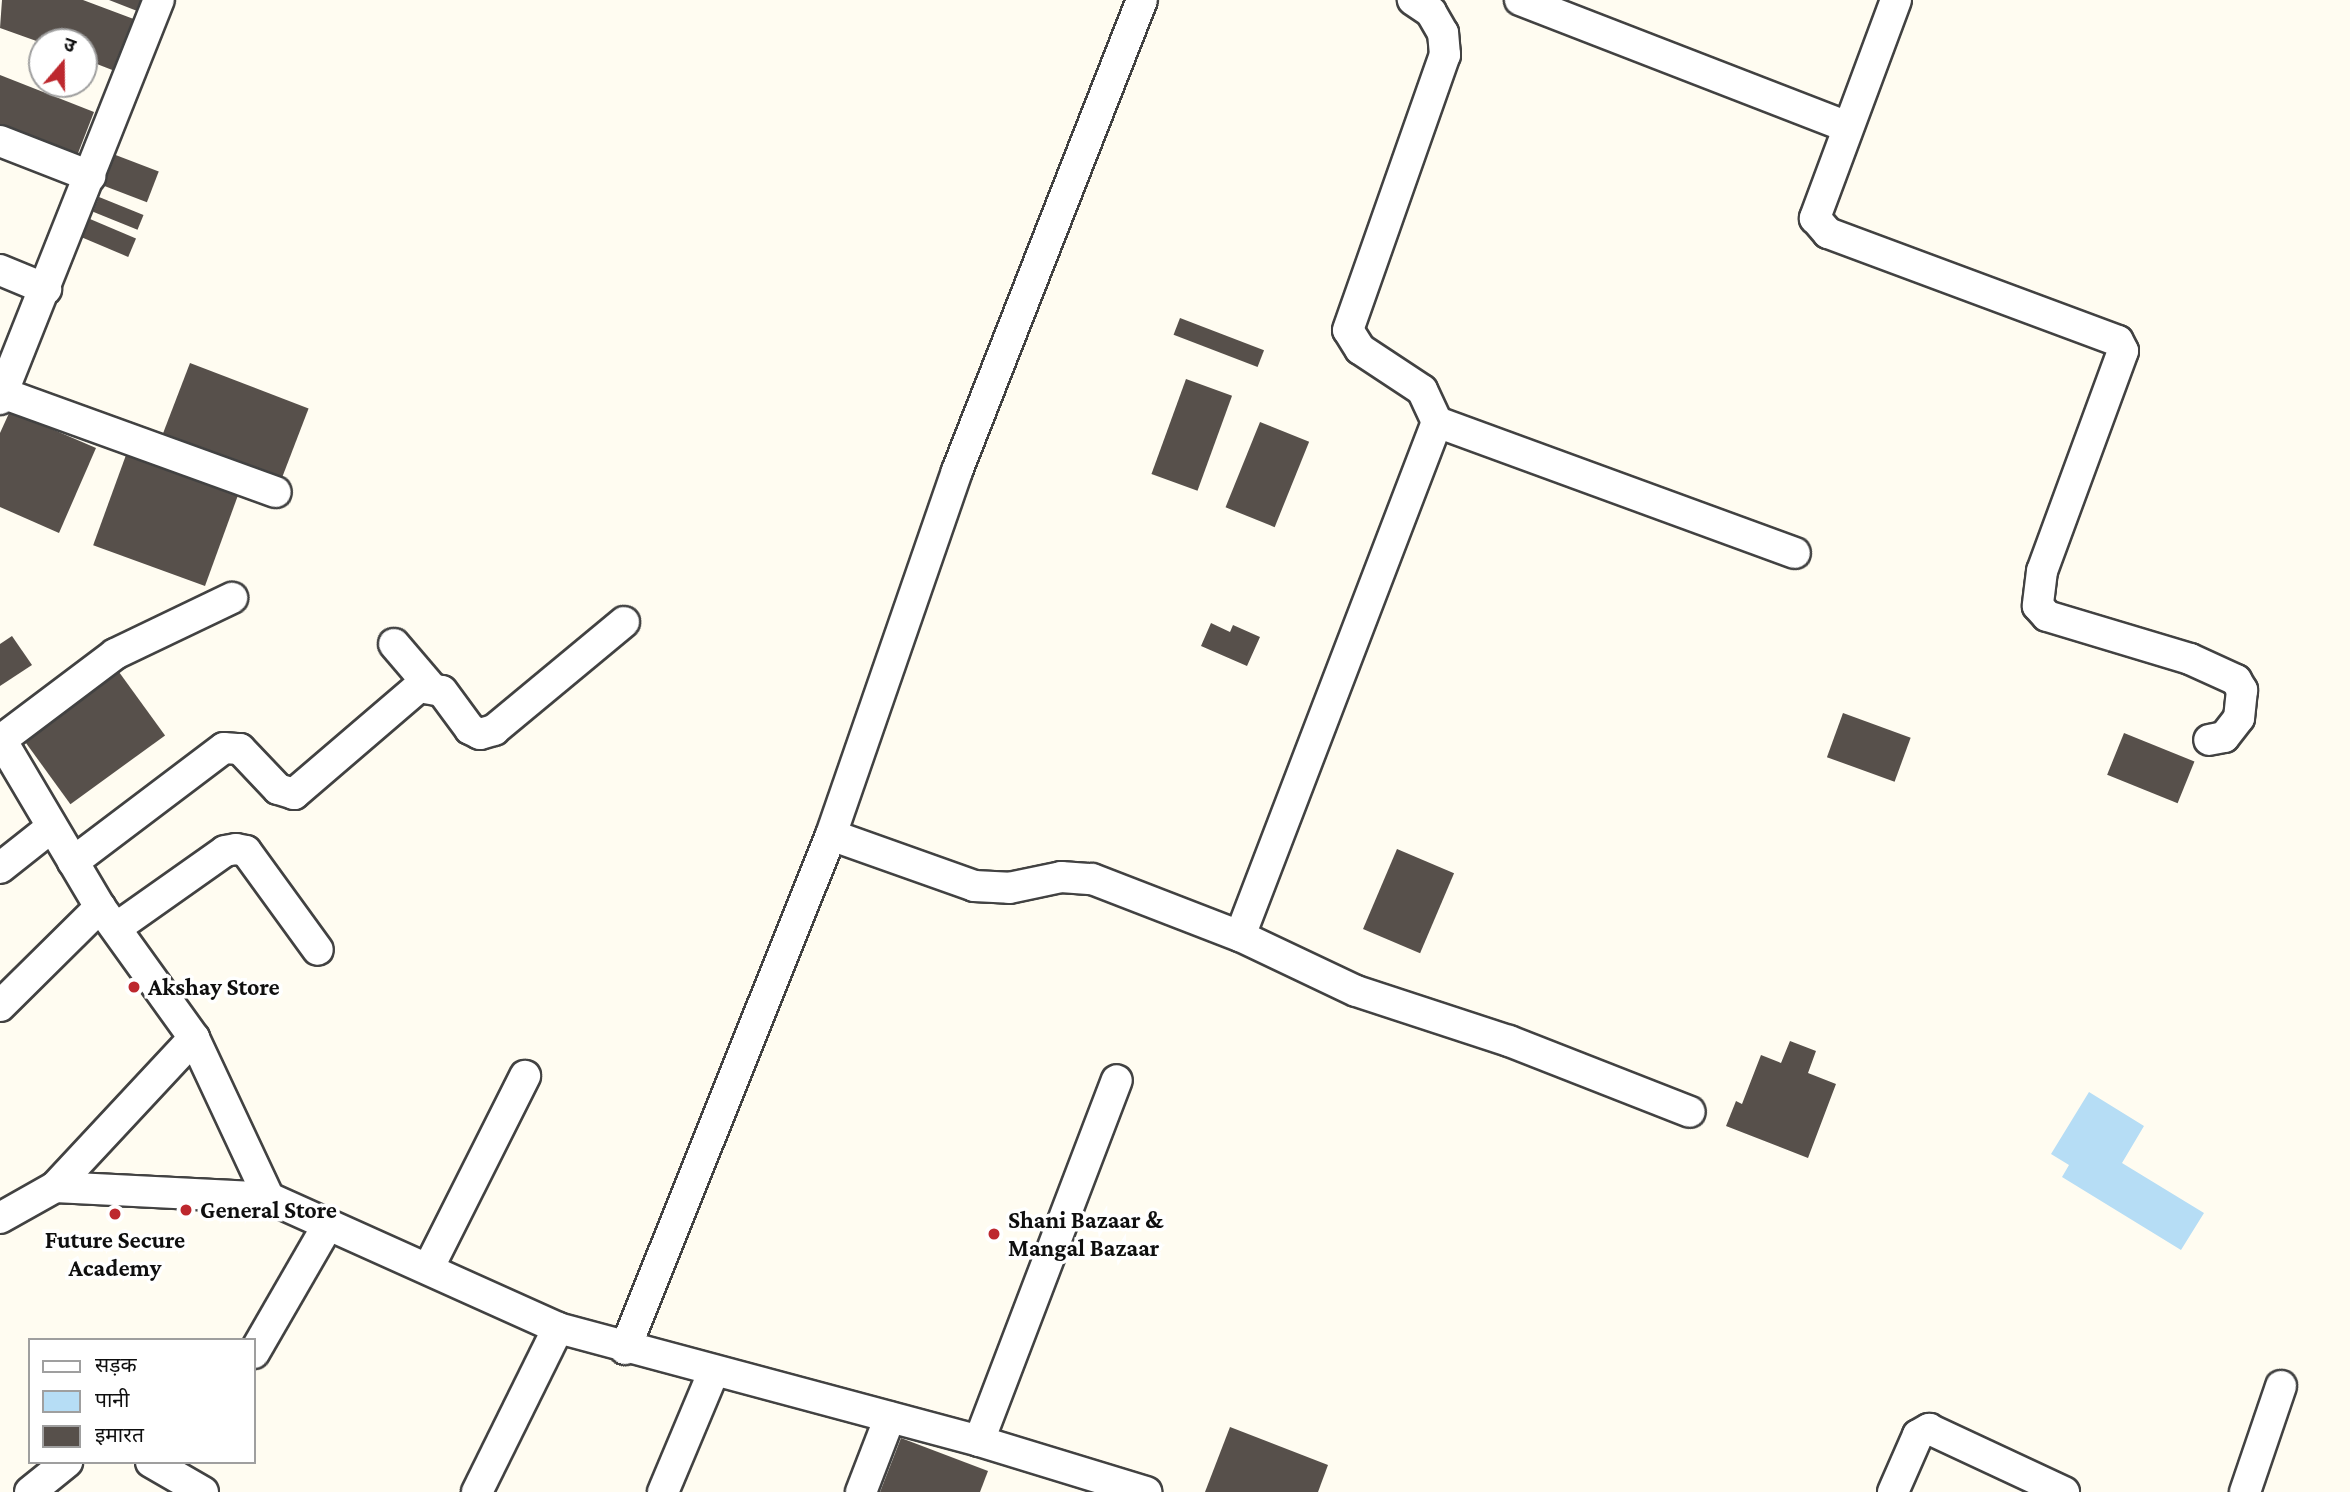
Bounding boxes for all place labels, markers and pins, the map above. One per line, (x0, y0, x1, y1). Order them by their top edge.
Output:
place label: Akshay Store (148, 973, 280, 1001)
marker: Akshay Store (126, 979, 142, 995)
place label: General Store (200, 1196, 337, 1224)
marker: General Store (178, 1202, 194, 1218)
marker: Future Secure Academy (107, 1206, 123, 1222)
place label: Shani Bazaar & Mangal Bazaar (1008, 1206, 1163, 1262)
place label: Future Secure Academy (45, 1226, 185, 1282)
marker: Shani Bazaar & Mangal Bazaar (986, 1226, 1002, 1242)

